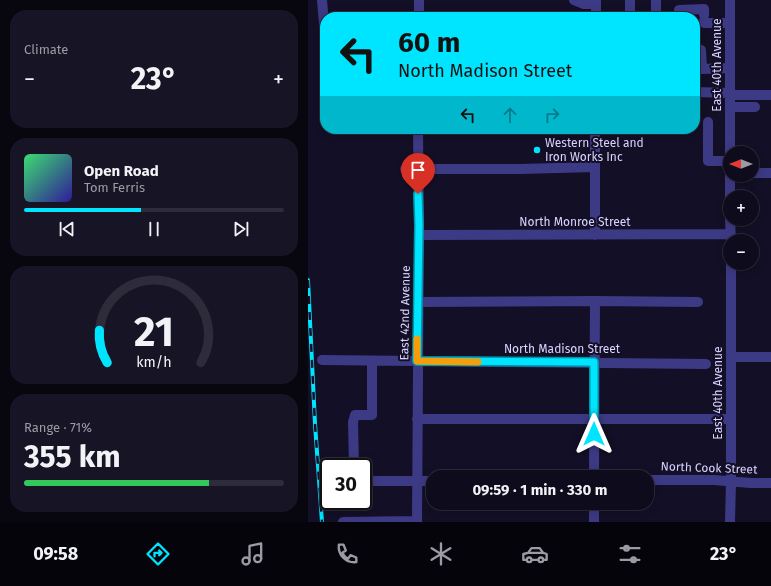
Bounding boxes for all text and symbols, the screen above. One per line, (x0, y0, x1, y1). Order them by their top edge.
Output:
street label: East 40th Avenue (710, 18, 724, 112)
text: 60 m (398, 26, 460, 59)
icon: left (332, 28, 384, 80)
text: Climate (24, 42, 68, 57)
text: North Madison Street (398, 60, 572, 82)
text: 23° (131, 61, 177, 97)
text: − (24, 66, 35, 93)
text: + (273, 66, 284, 93)
icon: left (457, 104, 479, 126)
icon: ahead (499, 104, 521, 126)
icon: right (541, 104, 563, 126)
place label: Western Steel and Iron Works Inc (545, 136, 644, 164)
marker: Western Steel and Iron Works Inc (532, 145, 542, 155)
north arrow (723, 146, 759, 182)
map controls (723, 146, 759, 270)
pin (401, 153, 435, 194)
icon: arrive (407, 159, 429, 181)
text: Open Road (84, 162, 159, 180)
text: Tom Ferris (84, 180, 145, 195)
button: + (723, 190, 759, 226)
street label: North Monroe Street (519, 215, 631, 229)
icon: previous (56, 218, 78, 240)
icon: pause (143, 218, 165, 240)
icon: next (230, 218, 252, 240)
button: − (723, 234, 759, 270)
street label: East 42nd Avenue (397, 265, 413, 361)
text: 21 (134, 307, 174, 357)
street label: North Madison Street (504, 342, 621, 356)
street label: East 40th Avenue (711, 346, 725, 440)
text: km/h (136, 354, 172, 371)
position arrow (573, 413, 615, 455)
text: Range · 71% (24, 420, 92, 435)
text: 355 km (24, 439, 121, 475)
speed limit sign: 30 (320, 458, 372, 510)
street label: North Cook Street (660, 459, 758, 477)
text: 09:59 · 1 min · 330 m (472, 481, 608, 499)
icon: directions (144, 540, 172, 568)
icon: music (239, 540, 267, 568)
icon: phone (333, 540, 361, 568)
icon: climate (427, 540, 455, 568)
icon: car (521, 540, 549, 568)
icon: filters (616, 540, 644, 568)
text: 09:58 (33, 543, 78, 565)
text: 23° (710, 543, 738, 565)

